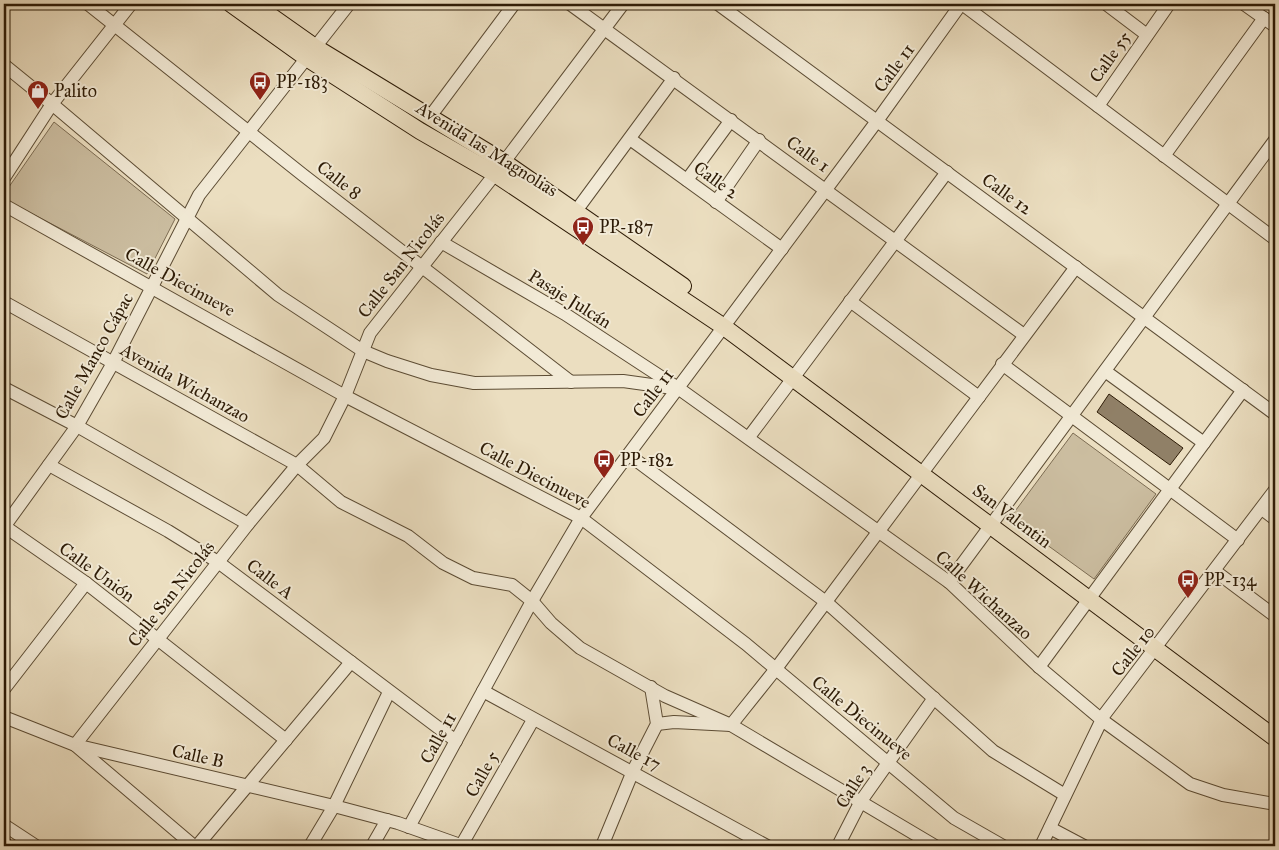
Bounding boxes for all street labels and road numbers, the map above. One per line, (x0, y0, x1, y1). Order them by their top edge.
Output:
street label: Calle 55 (1084, 27, 1136, 87)
street label: Calle 11 (869, 39, 919, 97)
street label: Avenida las Magnolias (411, 96, 562, 202)
street label: Calle 1 (782, 131, 834, 177)
street label: Calle 8 (312, 156, 366, 204)
street label: Calle 2 (689, 156, 743, 204)
street label: Calle 12 (978, 168, 1037, 220)
street label: Calle San Nicolás (353, 208, 449, 322)
street label: Calle Diecinueve (121, 243, 239, 321)
street label: Pasaje Julcán (524, 265, 616, 334)
street label: Calle Manco Cápac (50, 288, 138, 423)
street label: Avenida Wichanzao (116, 338, 254, 428)
street label: Calle 11 (628, 364, 678, 422)
street label: Calle Diecinueve (476, 437, 594, 513)
street label: San Valentin (968, 479, 1056, 553)
street label: Calle Unión (55, 537, 139, 607)
street label: Calle San Nicolás (123, 537, 219, 651)
street label: Calle Wichanzao (931, 546, 1037, 644)
street label: Calle A (242, 554, 298, 604)
street label: Calle 10 (1106, 621, 1160, 681)
street label: Calle Diecinueve (807, 671, 917, 765)
street label: Calle 11 (415, 709, 461, 767)
street label: Calle 17 (603, 729, 665, 775)
street label: Calle B (170, 739, 226, 773)
street label: Calle 5 (460, 747, 504, 801)
street label: Calle 3 (831, 760, 875, 812)

